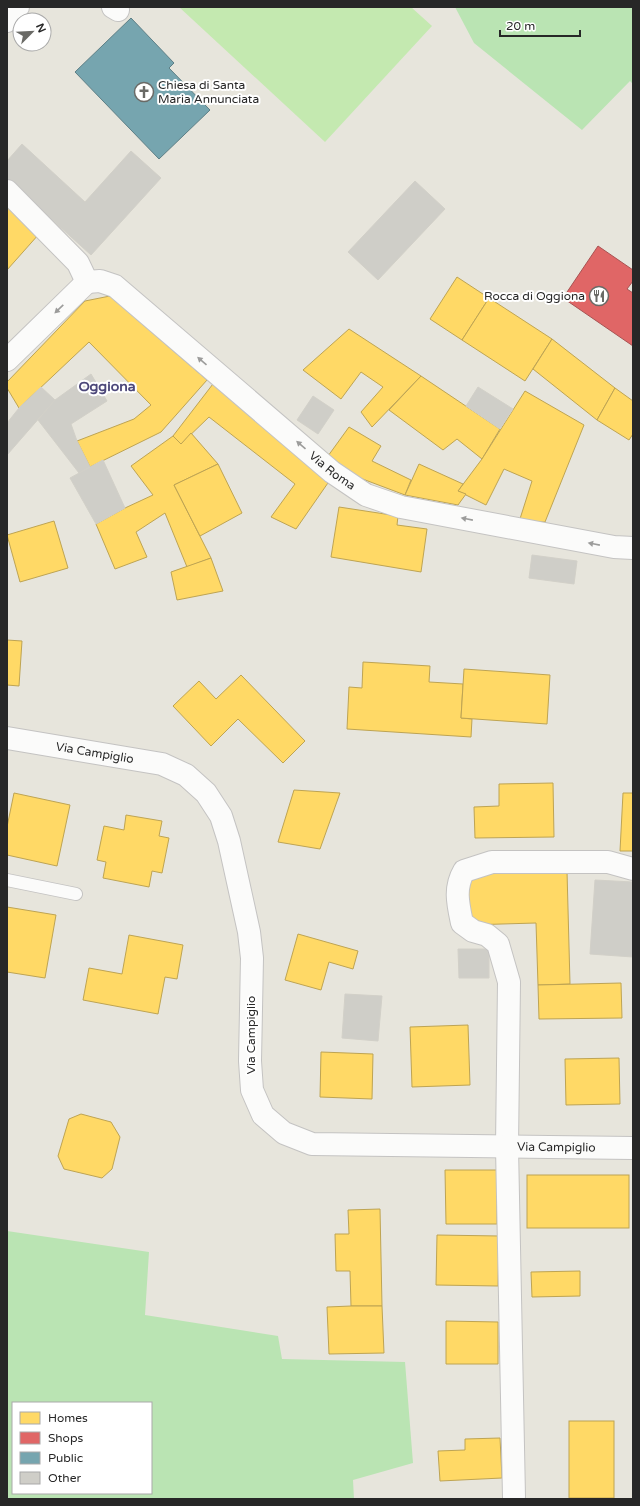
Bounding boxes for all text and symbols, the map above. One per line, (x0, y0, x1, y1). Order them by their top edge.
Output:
north arrow (12, 12, 52, 52)
scale bar (500, 12, 580, 38)
text: 20 m (506, 19, 535, 33)
text: N (33, 21, 48, 35)
place label: Chiesa di Santa Maria Annunciata (158, 78, 259, 106)
church icon: Chiesa di Santa Maria Annunciata (133, 81, 155, 103)
restaurant icon: Rocca di Oggiona (588, 285, 610, 307)
place label: Rocca di Oggiona (484, 289, 585, 303)
one-way arrow (54, 304, 64, 314)
one-way arrow (197, 356, 207, 365)
district label: Oggiona (78, 378, 136, 395)
one-way arrow (295, 441, 306, 450)
street label: Via Roma (306, 448, 358, 493)
one-way arrow (461, 516, 473, 522)
one-way arrow (588, 540, 600, 546)
street label: Via Campiglio (55, 739, 135, 766)
street label: Via Campiglio (244, 996, 258, 1074)
street label: Via Campiglio (517, 1140, 596, 1155)
legend (12, 1402, 152, 1494)
text: Homes (48, 1411, 88, 1425)
text: Shops (48, 1431, 83, 1445)
text: Public (48, 1451, 83, 1465)
text: Other (48, 1471, 81, 1485)

